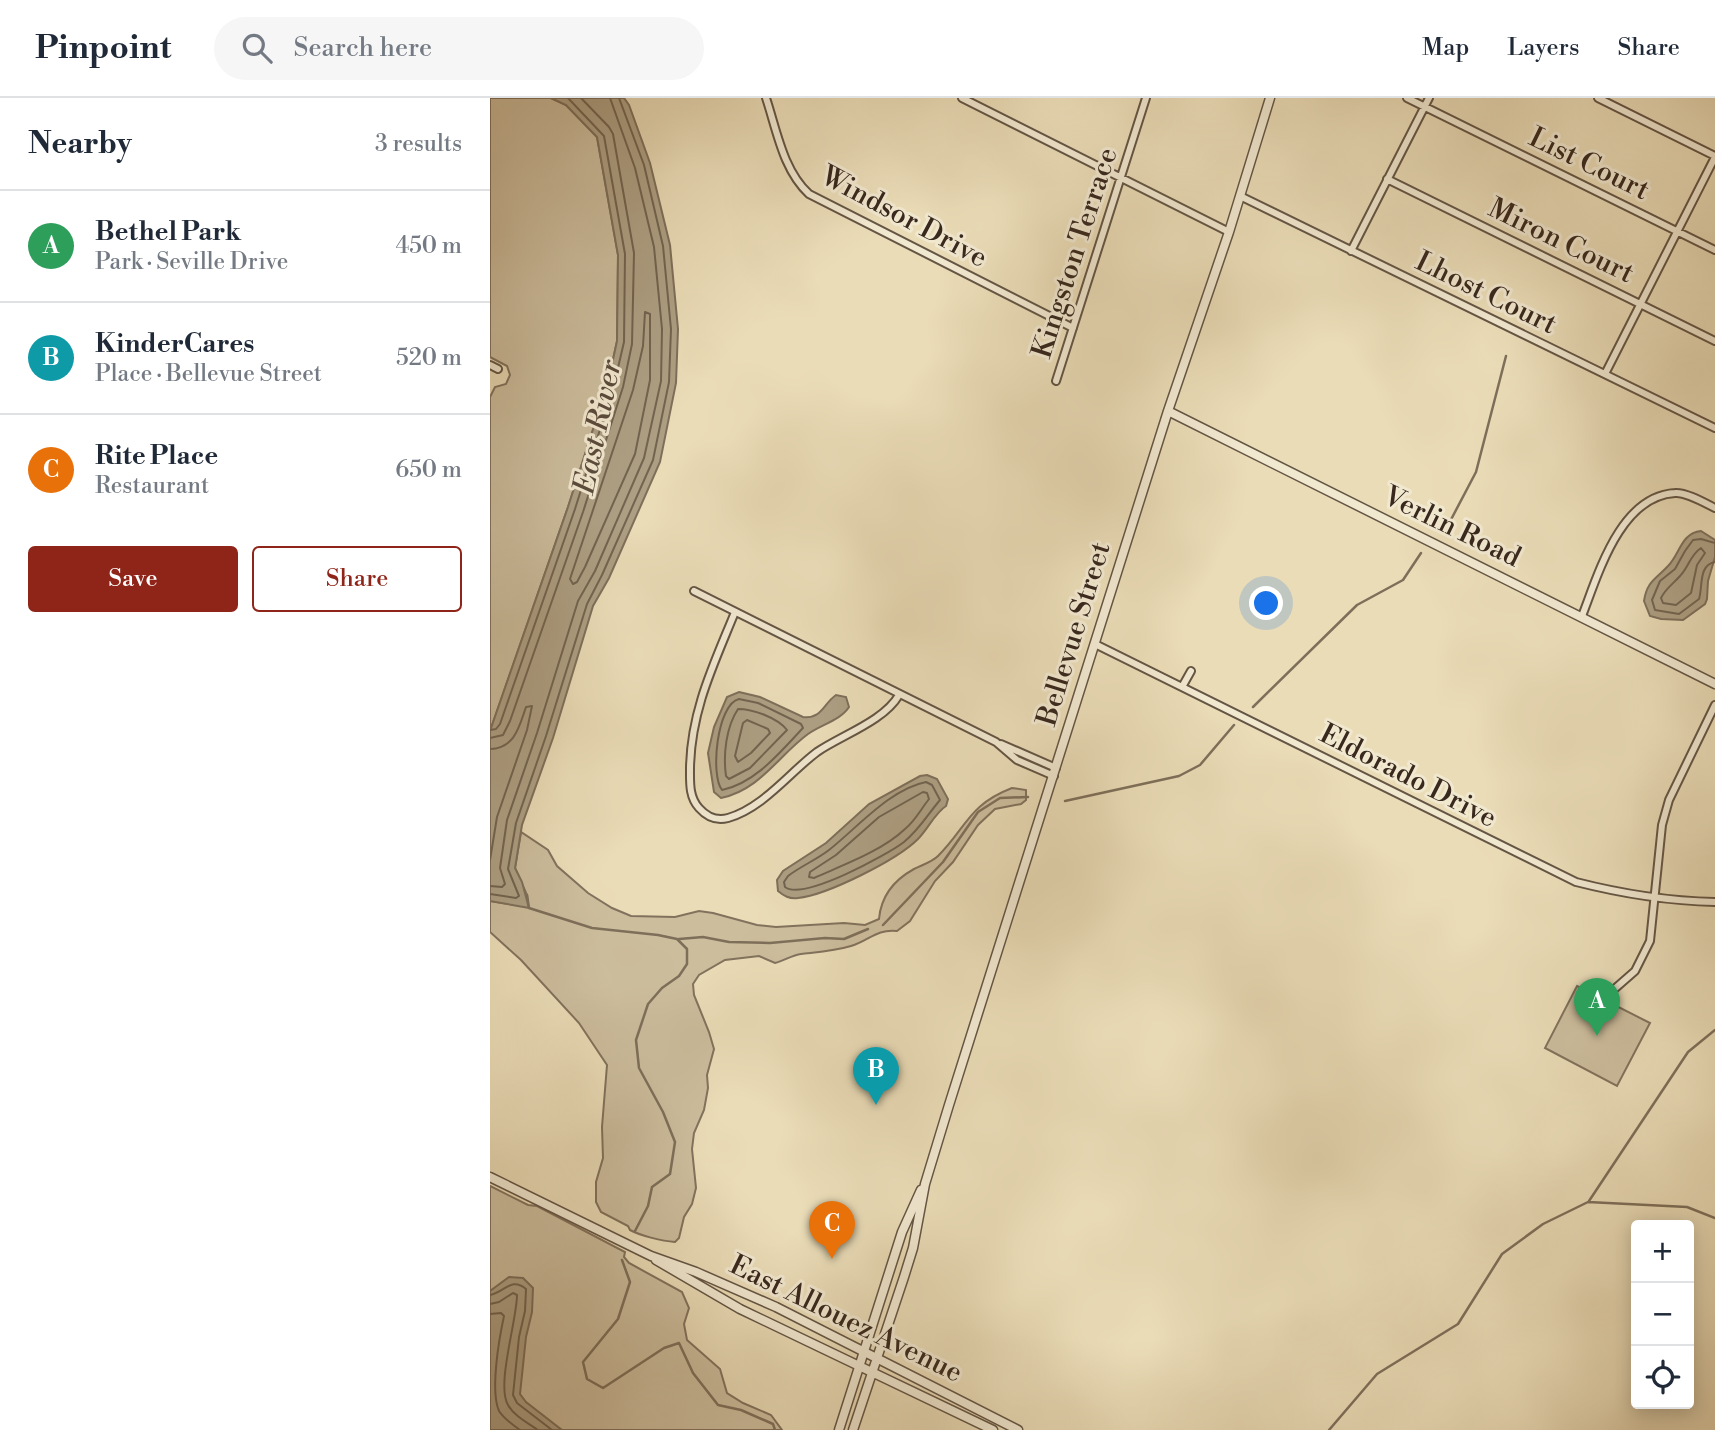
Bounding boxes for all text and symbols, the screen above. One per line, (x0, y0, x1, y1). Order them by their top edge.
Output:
search box (214, 17, 704, 80)
text: Pinpoint (35, 28, 172, 69)
icon: search (238, 29, 276, 67)
text: Search here (294, 32, 432, 64)
text: Map (1422, 33, 1469, 63)
text: Layers (1507, 33, 1579, 63)
text: Share (1617, 33, 1680, 63)
street label: List Court (1523, 120, 1655, 208)
text: Nearby (28, 125, 132, 163)
text: 3 results (375, 130, 462, 158)
street label: Kingston Terrace (1024, 143, 1126, 363)
street label: Windsor Drive (814, 158, 993, 275)
street label: Miron Court (1482, 191, 1640, 291)
text: Bethel Park (95, 216, 241, 248)
text: A (43, 232, 59, 260)
text: 450 m (396, 232, 462, 260)
street label: Lhost Court (1410, 244, 1562, 342)
text: Park · Seville Drive (95, 248, 288, 276)
text: KinderCares (95, 328, 254, 360)
text: B (42, 344, 60, 372)
text: 520 m (396, 344, 462, 372)
water label: East River (565, 355, 631, 499)
text: Place · Bellevue Street (95, 360, 322, 388)
text: Rite Place (95, 440, 218, 472)
text: C (43, 456, 59, 484)
text: 650 m (395, 456, 462, 484)
text: Restaurant (95, 472, 209, 500)
street label: Verlin Road (1377, 478, 1526, 575)
street label: Bellevue Street (1029, 538, 1119, 731)
button: Save (28, 546, 238, 612)
button: Share (252, 546, 462, 612)
your location (1249, 586, 1283, 620)
street label: Eldorado Drive (1314, 716, 1502, 836)
pin: A (1574, 978, 1620, 1036)
pin: B (853, 1047, 899, 1105)
pin: C (809, 1201, 855, 1259)
map controls (1631, 1220, 1694, 1409)
button: + (1631, 1220, 1694, 1283)
street label: East Allouez Avenue (724, 1247, 968, 1391)
button: − (1631, 1283, 1694, 1346)
button: locate (1631, 1346, 1694, 1409)

